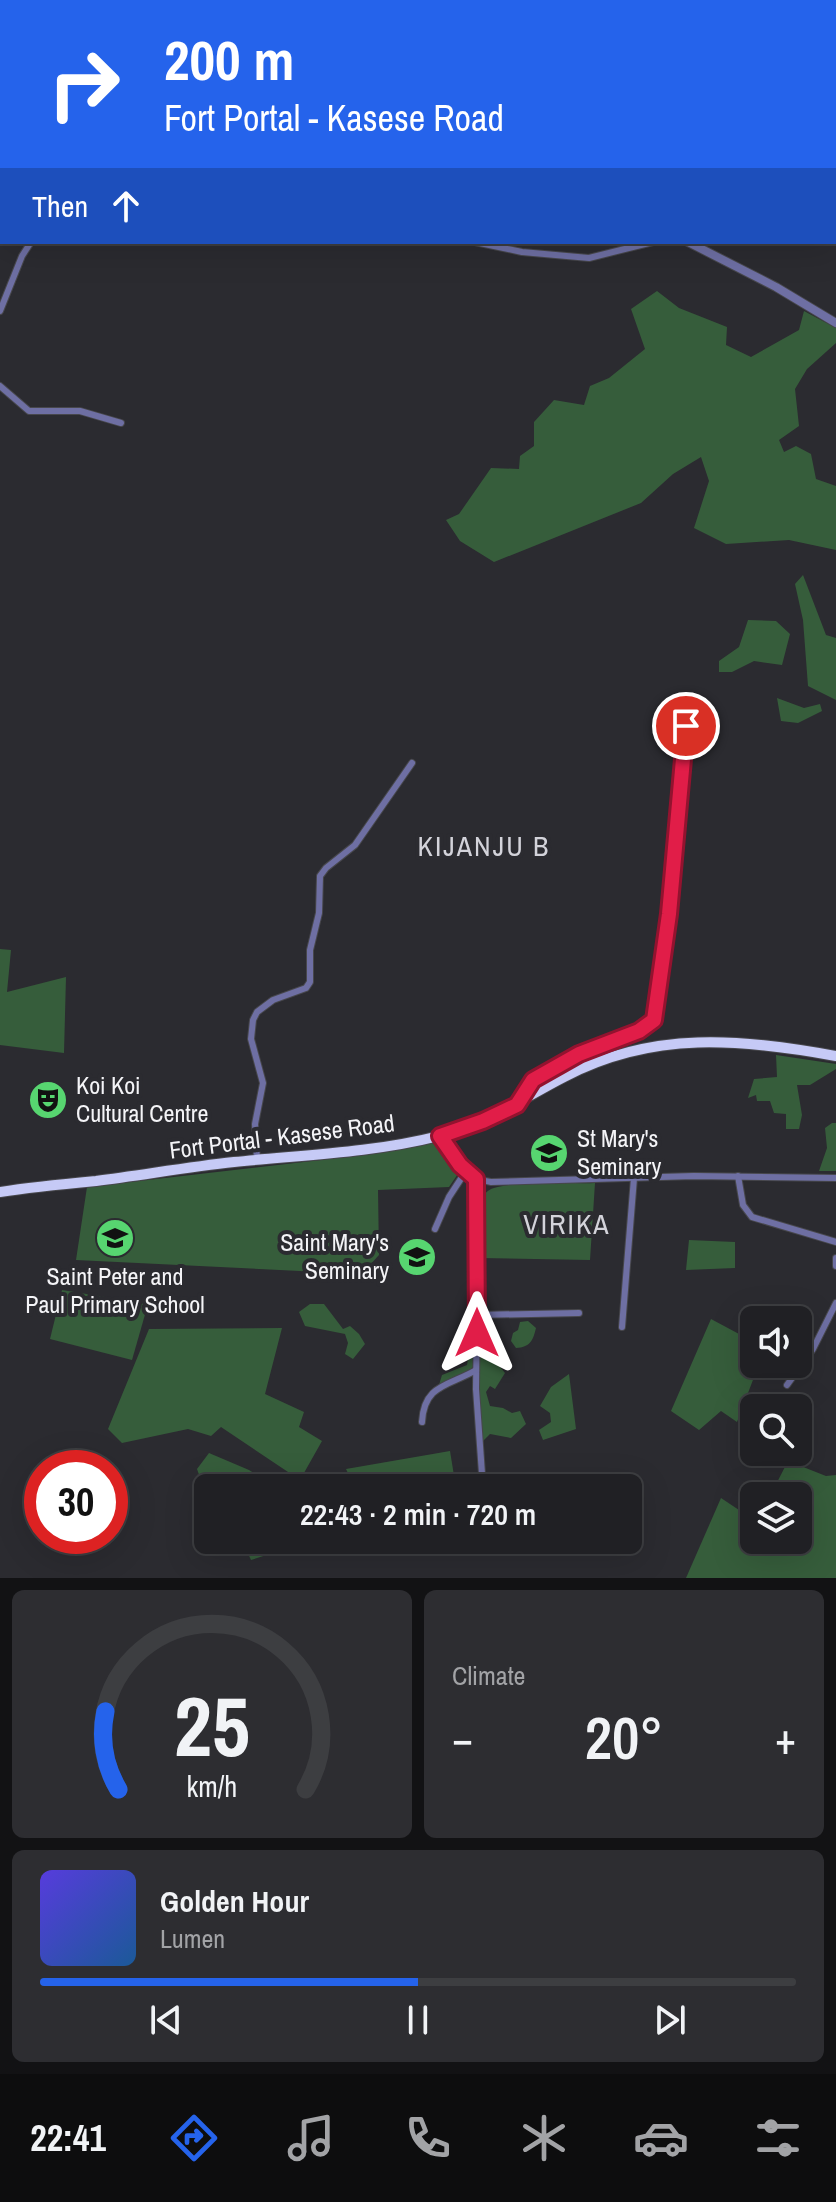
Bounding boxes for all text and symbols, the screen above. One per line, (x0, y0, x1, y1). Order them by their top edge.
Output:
text: 200 m (164, 22, 294, 97)
icon: right (32, 32, 136, 136)
text: Fort Portal - Kasese Road (164, 94, 504, 142)
icon: ahead (104, 184, 148, 228)
text: Then (32, 186, 88, 226)
pin (652, 692, 720, 760)
icon: arrive (664, 704, 708, 748)
district label: KIJANJU B (418, 827, 550, 865)
place label: Koi Koi Cultural Centre (76, 1069, 208, 1129)
theatre icon: Koi Koi Cultural Centre (27, 1079, 69, 1121)
street label: Fort Portal - Kasese Road (167, 1106, 396, 1166)
place label: St Mary's Seminary (577, 1122, 661, 1182)
school or university icon: St Mary's Seminary (528, 1132, 570, 1174)
district label: VIRIKA (523, 1205, 611, 1243)
school or university icon: Saint Peter and Paul Primary School (94, 1217, 136, 1259)
place label: Saint Mary's Seminary (280, 1226, 389, 1286)
school or university icon: Saint Mary's Seminary (396, 1236, 438, 1278)
place label: Saint Peter and Paul Primary School (25, 1260, 205, 1320)
position arrow (435, 1291, 519, 1375)
map controls (740, 1306, 812, 1554)
button: sound (740, 1306, 812, 1378)
button: search (740, 1394, 812, 1466)
speed limit sign: 30 (24, 1450, 128, 1554)
button: layers (740, 1482, 812, 1554)
text: 22:43 · 2 min · 720 m (300, 1494, 536, 1534)
text: Climate (452, 1658, 525, 1693)
text: 25 (174, 1670, 250, 1782)
text: 20° (585, 1697, 663, 1778)
text: − (452, 1708, 473, 1768)
text: + (775, 1708, 796, 1768)
text: km/h (187, 1767, 237, 1806)
text: Golden Hour (160, 1881, 309, 1921)
text: Lumen (160, 1921, 225, 1956)
icon: previous (144, 1998, 188, 2042)
icon: pause (396, 1998, 440, 2042)
icon: next (648, 1998, 692, 2042)
icon: directions (166, 2110, 222, 2166)
icon: music (283, 2110, 339, 2166)
icon: phone (400, 2110, 456, 2166)
icon: climate (516, 2110, 572, 2166)
icon: car (633, 2110, 689, 2166)
icon: filters (750, 2110, 806, 2166)
text: 22:41 (30, 2114, 106, 2162)

